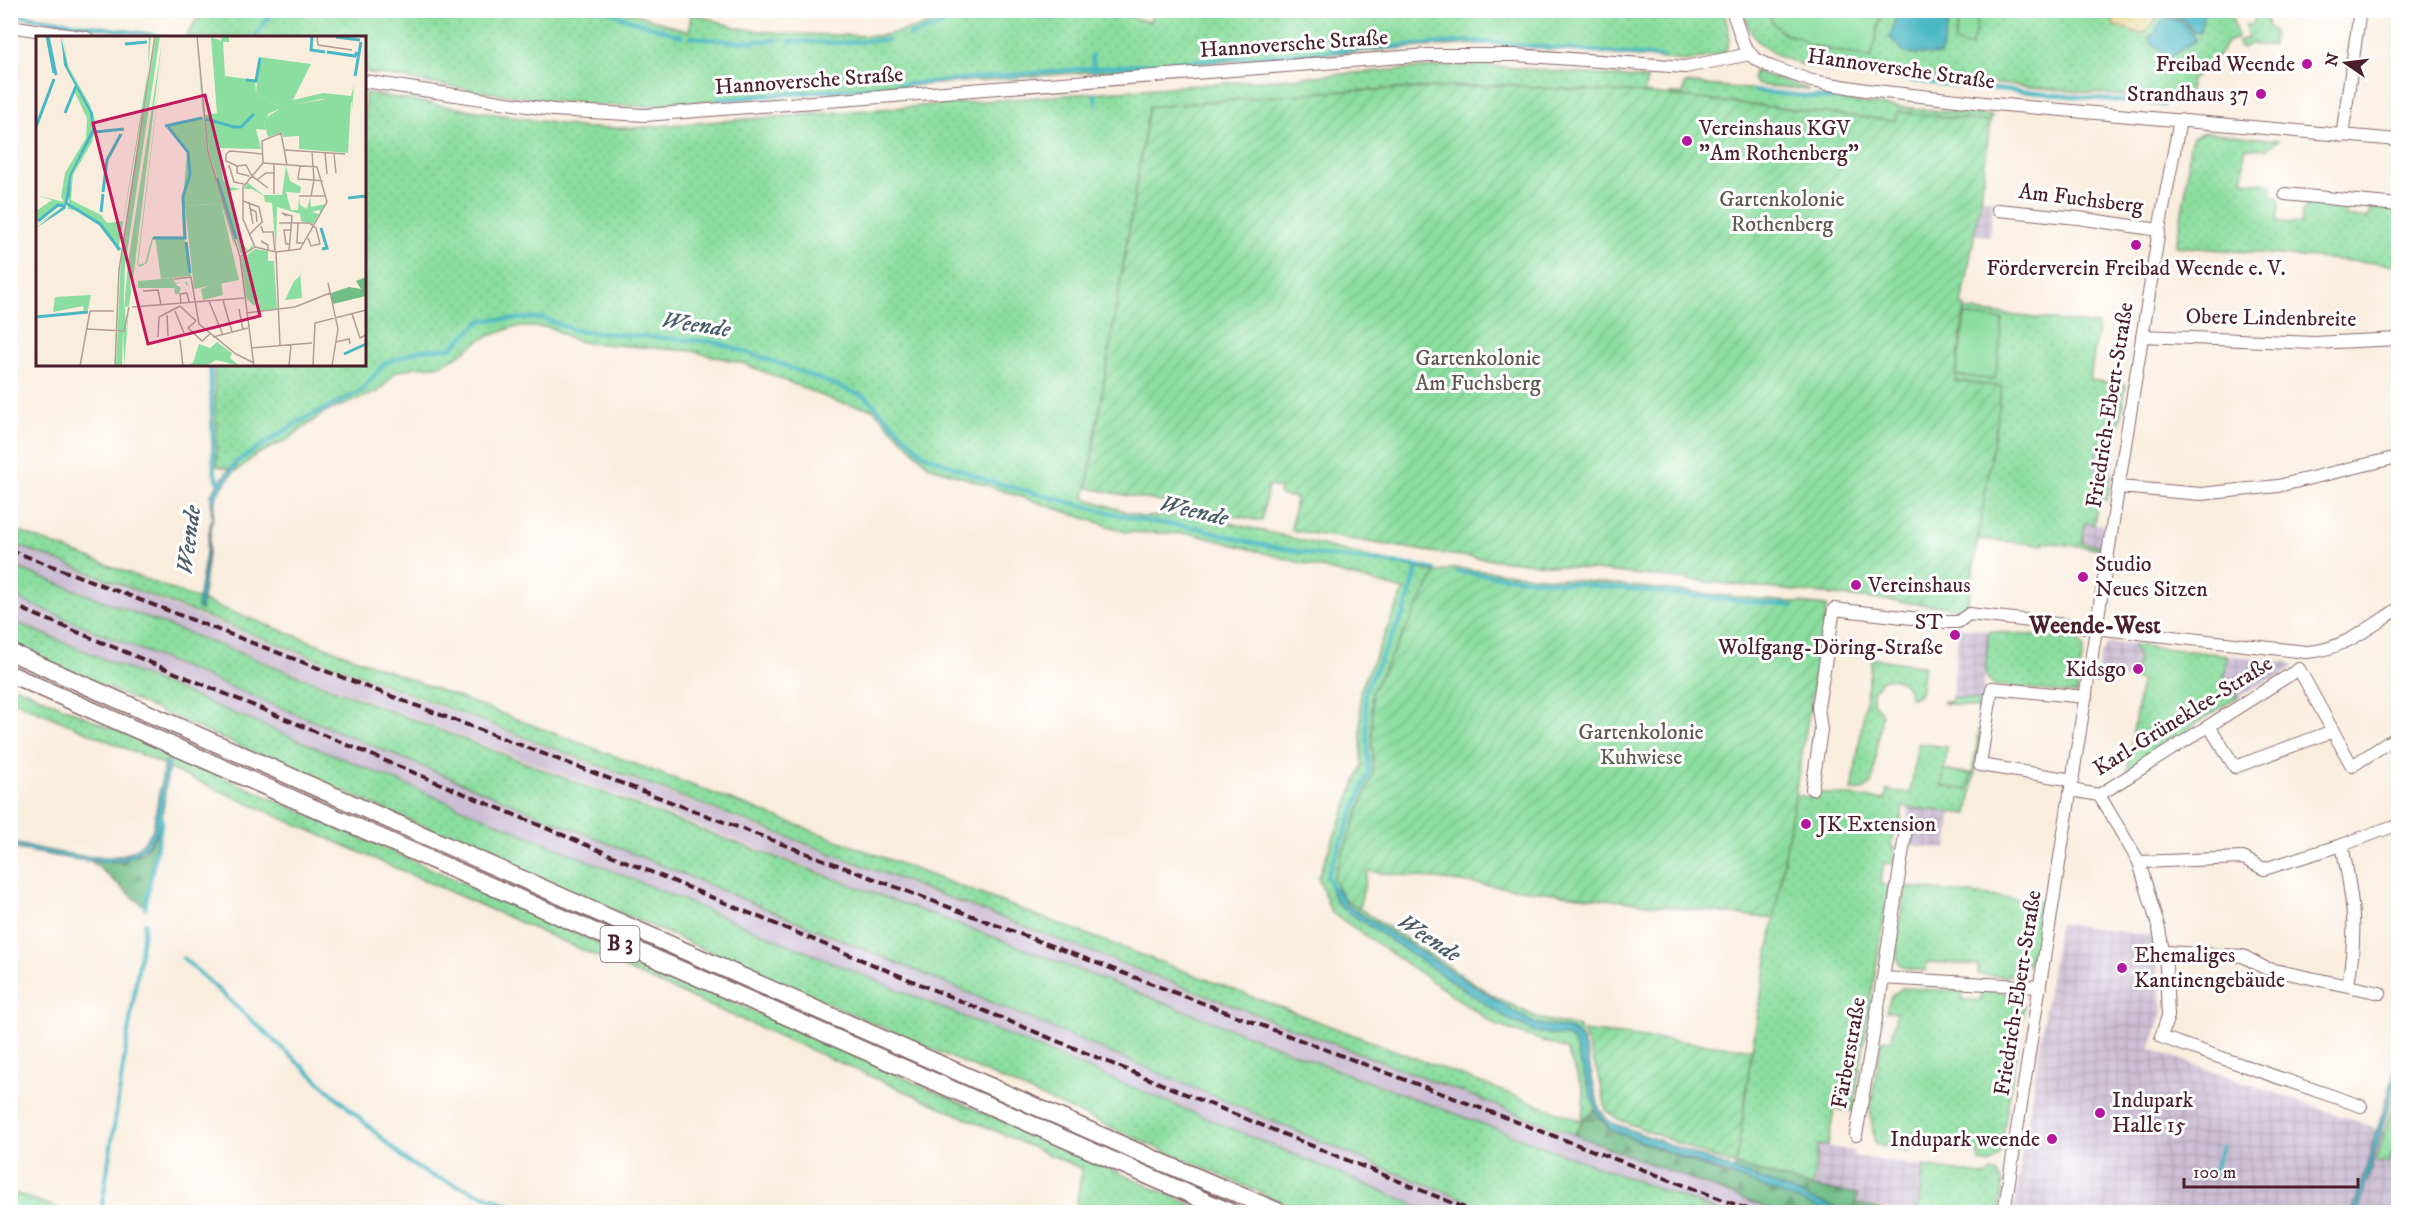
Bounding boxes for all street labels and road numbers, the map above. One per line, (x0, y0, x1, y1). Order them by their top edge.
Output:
street label: Hannoversche Straße (1199, 24, 1389, 64)
street label: Hannoversche Straße (1806, 42, 1996, 96)
street label: Hannoversche Straße (714, 61, 904, 101)
street label: Am Fuchsberg (2017, 178, 2145, 220)
street label: Friedrich-Ebert-Straße (2080, 300, 2140, 510)
street label: Obere Lindenbreite (2185, 303, 2357, 333)
street label: Karl-Grüneklee-Straße (2088, 650, 2278, 782)
street label: Friedrich-Ebert-Straße (1988, 888, 2048, 1098)
road number: B 3 (600, 926, 640, 962)
street label: Färberstraße (1826, 995, 1872, 1111)

